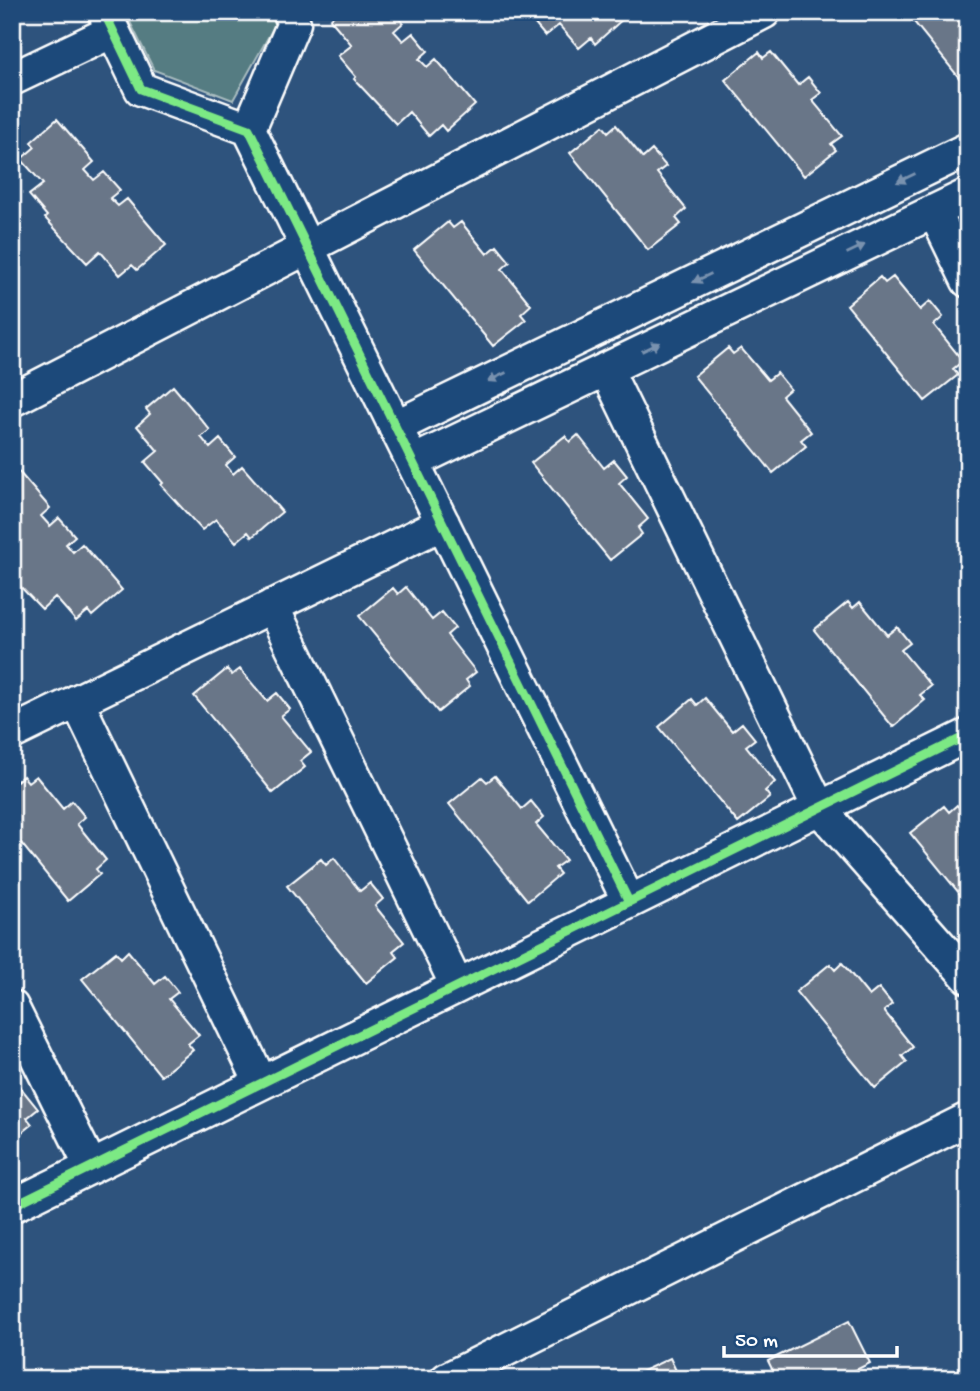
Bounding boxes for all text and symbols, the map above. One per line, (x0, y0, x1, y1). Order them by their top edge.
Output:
one-way arrow (896, 173, 916, 184)
one-way arrow (846, 243, 866, 254)
one-way arrow (692, 272, 712, 283)
one-way arrow (641, 342, 661, 353)
one-way arrow (487, 371, 507, 383)
scale bar (724, 1314, 898, 1358)
text: 50 m (735, 1330, 778, 1355)

